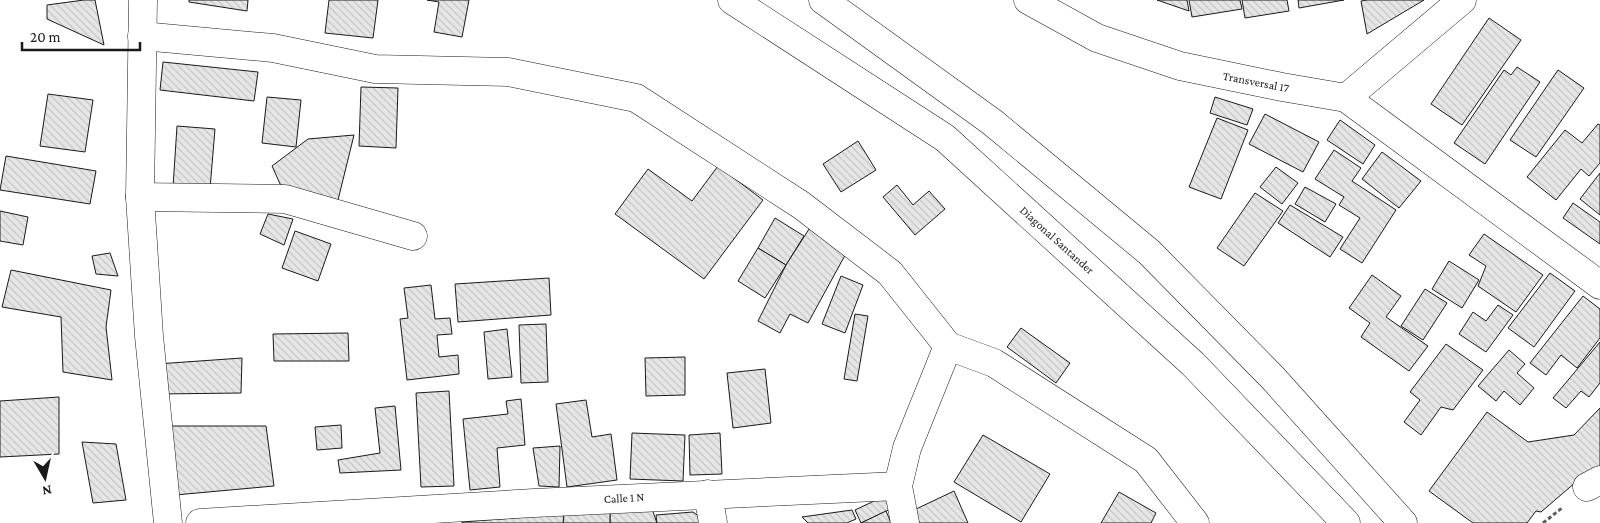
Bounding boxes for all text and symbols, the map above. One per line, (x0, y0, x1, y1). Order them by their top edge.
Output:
scale bar (22, 20, 140, 52)
text: 20 m (30, 29, 61, 45)
street label: Transversal 17 (1222, 69, 1291, 95)
street label: Diagonal Santander (1017, 203, 1098, 278)
north arrow (20, 453, 70, 503)
text: N (41, 482, 53, 500)
street label: Calle 1 N (603, 490, 645, 506)

